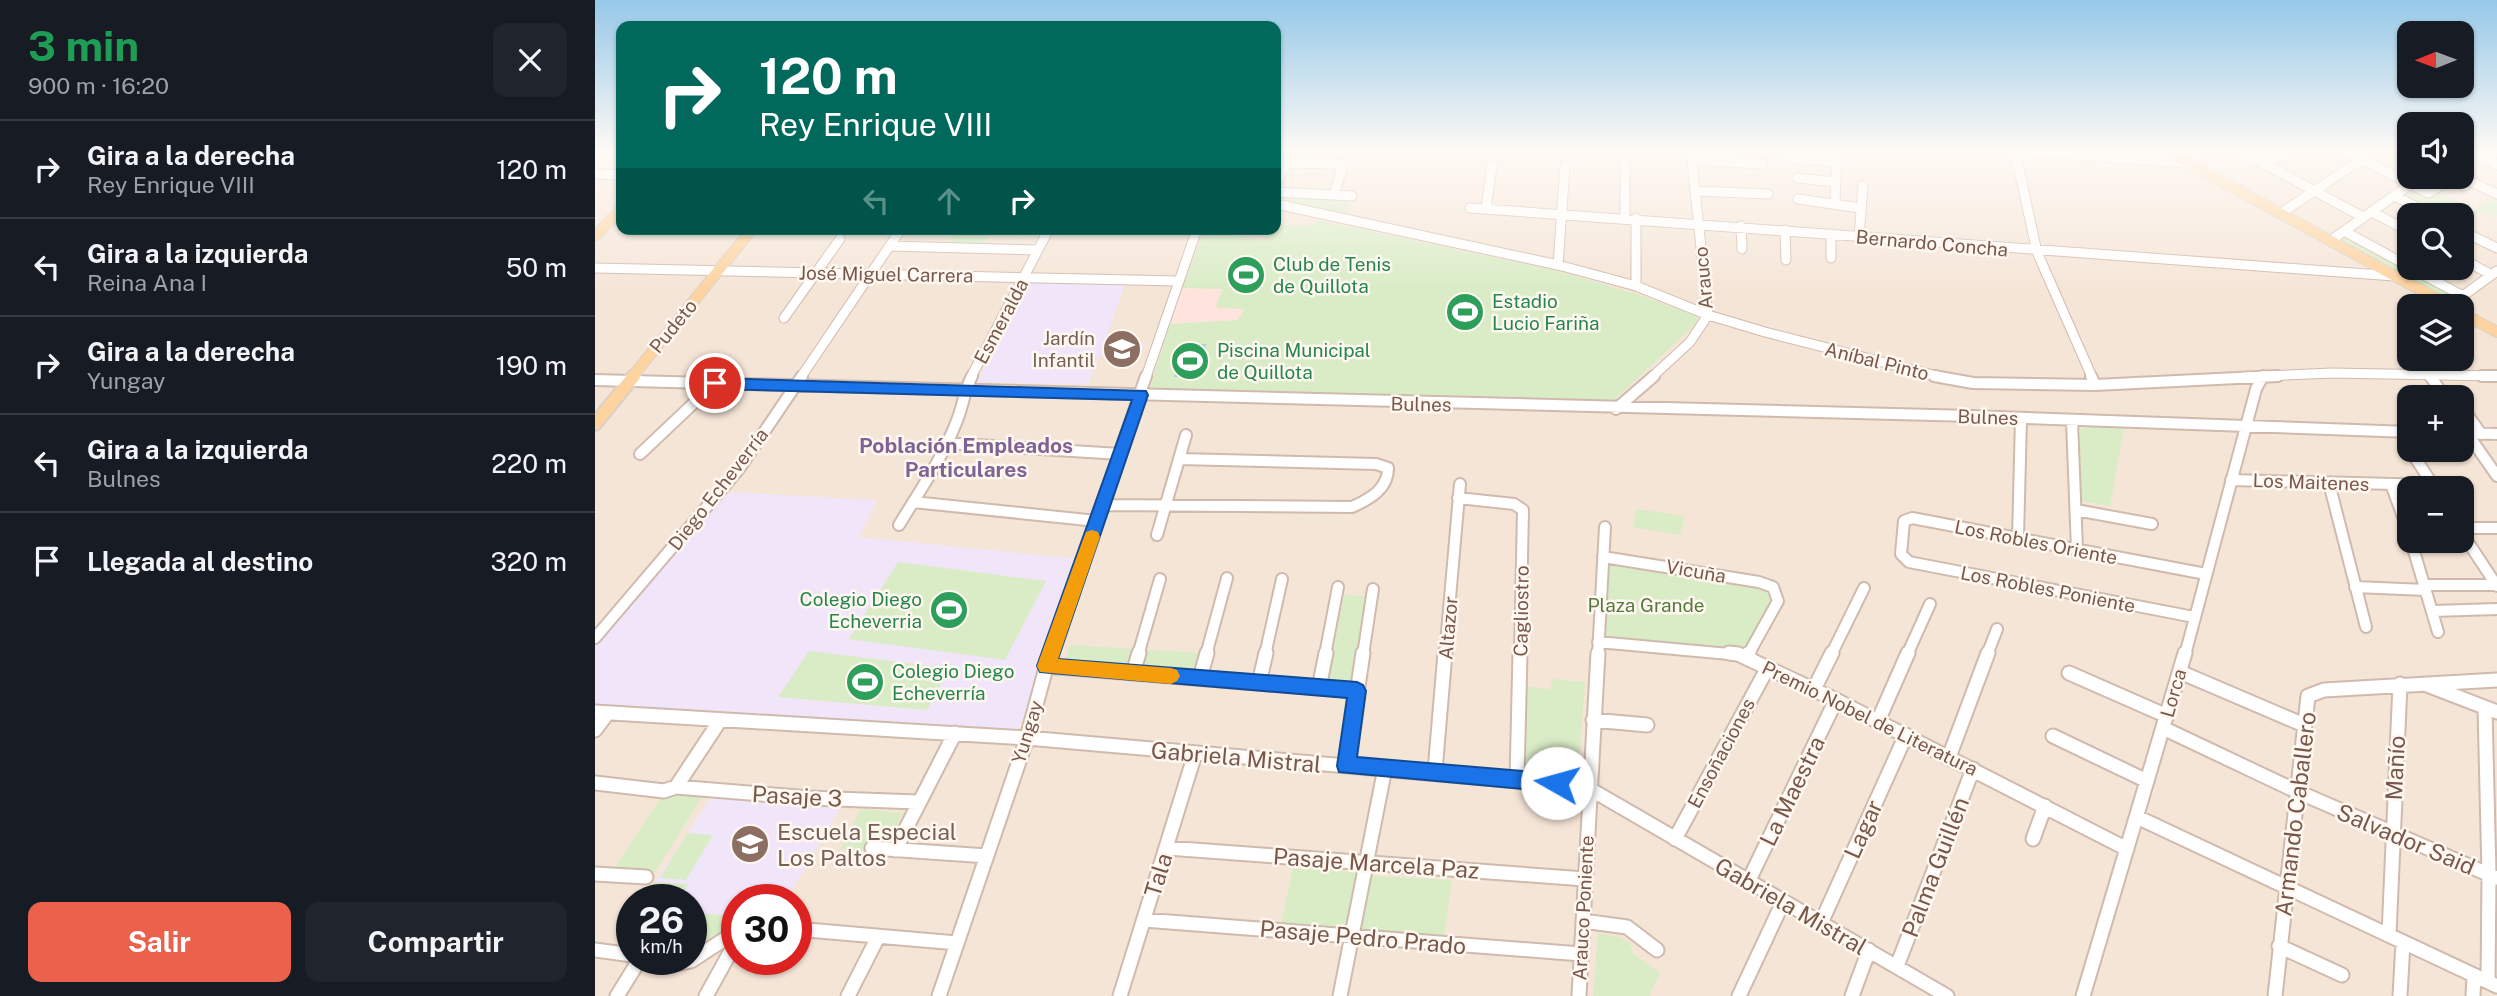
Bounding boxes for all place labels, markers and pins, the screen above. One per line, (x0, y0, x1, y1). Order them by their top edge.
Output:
place label: Club de Tenis de Quillota (1273, 253, 1391, 297)
sports icon: Club de Tenis de Quillota (1225, 254, 1267, 296)
place label: Estadio Lucio Fariña (1492, 290, 1599, 334)
sports icon: Estadio Lucio Fariña (1444, 291, 1486, 333)
place label: Jardín Infantil (1032, 327, 1095, 371)
school or university icon: Jardín Infantil (1101, 328, 1143, 370)
place label: Piscina Municipal de Quillota (1217, 339, 1371, 383)
sports icon: Piscina Municipal de Quillota (1169, 340, 1211, 382)
pin (685, 353, 745, 413)
place label: Colegio Diego Echeverria (800, 588, 922, 632)
sports icon: Colegio Diego Echeverria (928, 589, 970, 631)
place label: Colegio Diego Echeverría (892, 660, 1014, 704)
sports icon: Colegio Diego Echeverría (844, 661, 886, 703)
place label: Escuela Especial Los Paltos (777, 818, 957, 871)
school or university icon: Escuela Especial Los Paltos (729, 823, 771, 865)

